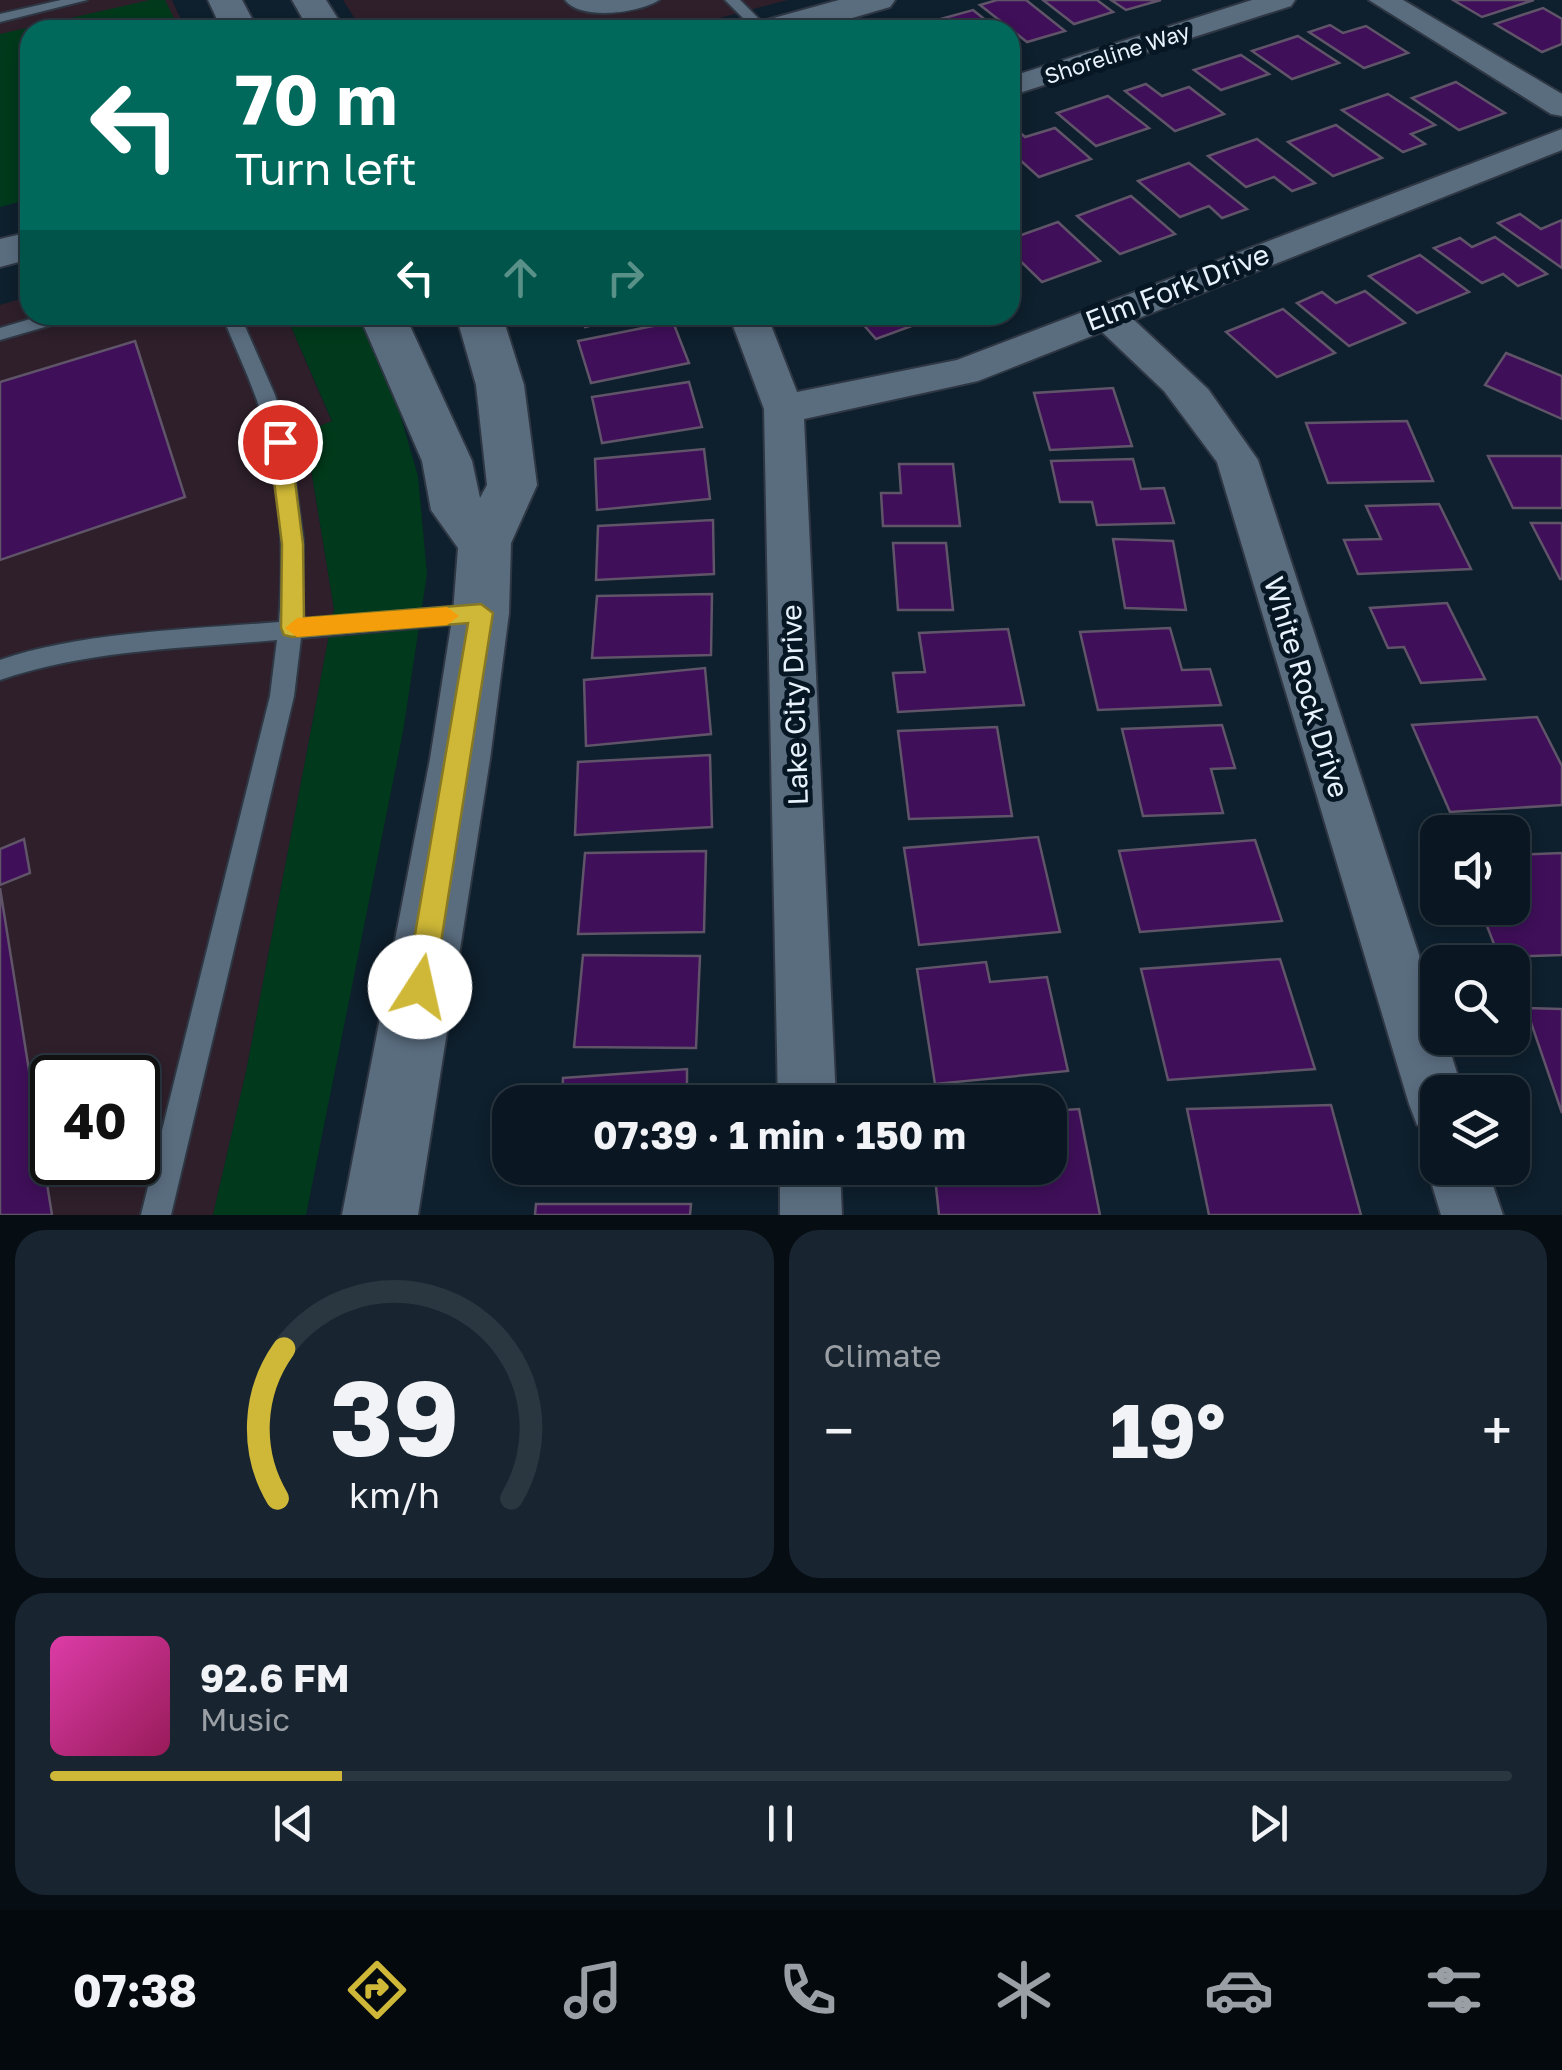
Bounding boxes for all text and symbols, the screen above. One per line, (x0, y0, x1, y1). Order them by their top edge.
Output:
street label: Shoreline Way (1041, 17, 1193, 89)
text: 70 m (235, 56, 397, 140)
icon: left (70, 60, 200, 190)
text: Turn left (235, 141, 417, 195)
street label: Elm Fork Drive (1080, 237, 1274, 337)
icon: left (388, 250, 443, 305)
icon: ahead (493, 250, 548, 305)
icon: right (598, 250, 653, 305)
pin (238, 400, 323, 485)
icon: arrive (253, 415, 308, 470)
street label: White Rock Drive (1258, 573, 1356, 801)
street label: Lake City Drive (774, 604, 814, 806)
map controls (1420, 815, 1530, 1185)
button: sound (1420, 815, 1530, 925)
position arrow (368, 935, 472, 1039)
button: search (1420, 945, 1530, 1055)
speed limit sign: 40 (30, 1055, 160, 1185)
button: layers (1420, 1075, 1530, 1185)
text: 07:39 · 1 min · 150 m (593, 1112, 966, 1157)
text: Climate (824, 1336, 942, 1374)
text: 39 (330, 1354, 459, 1479)
text: 19° (1110, 1384, 1226, 1475)
text: − (824, 1397, 854, 1463)
text: + (1482, 1397, 1512, 1463)
text: km/h (349, 1473, 440, 1516)
text: 92.6 FM (200, 1655, 350, 1700)
text: Music (200, 1700, 290, 1738)
icon: previous (266, 1796, 321, 1851)
icon: pause (753, 1796, 808, 1851)
icon: next (1241, 1796, 1296, 1851)
icon: directions (342, 1955, 412, 2025)
icon: music (558, 1955, 628, 2025)
icon: phone (773, 1955, 843, 2025)
icon: climate (989, 1955, 1059, 2025)
icon: car (1204, 1955, 1274, 2025)
icon: filters (1419, 1955, 1489, 2025)
text: 07:38 (73, 1963, 197, 2017)

